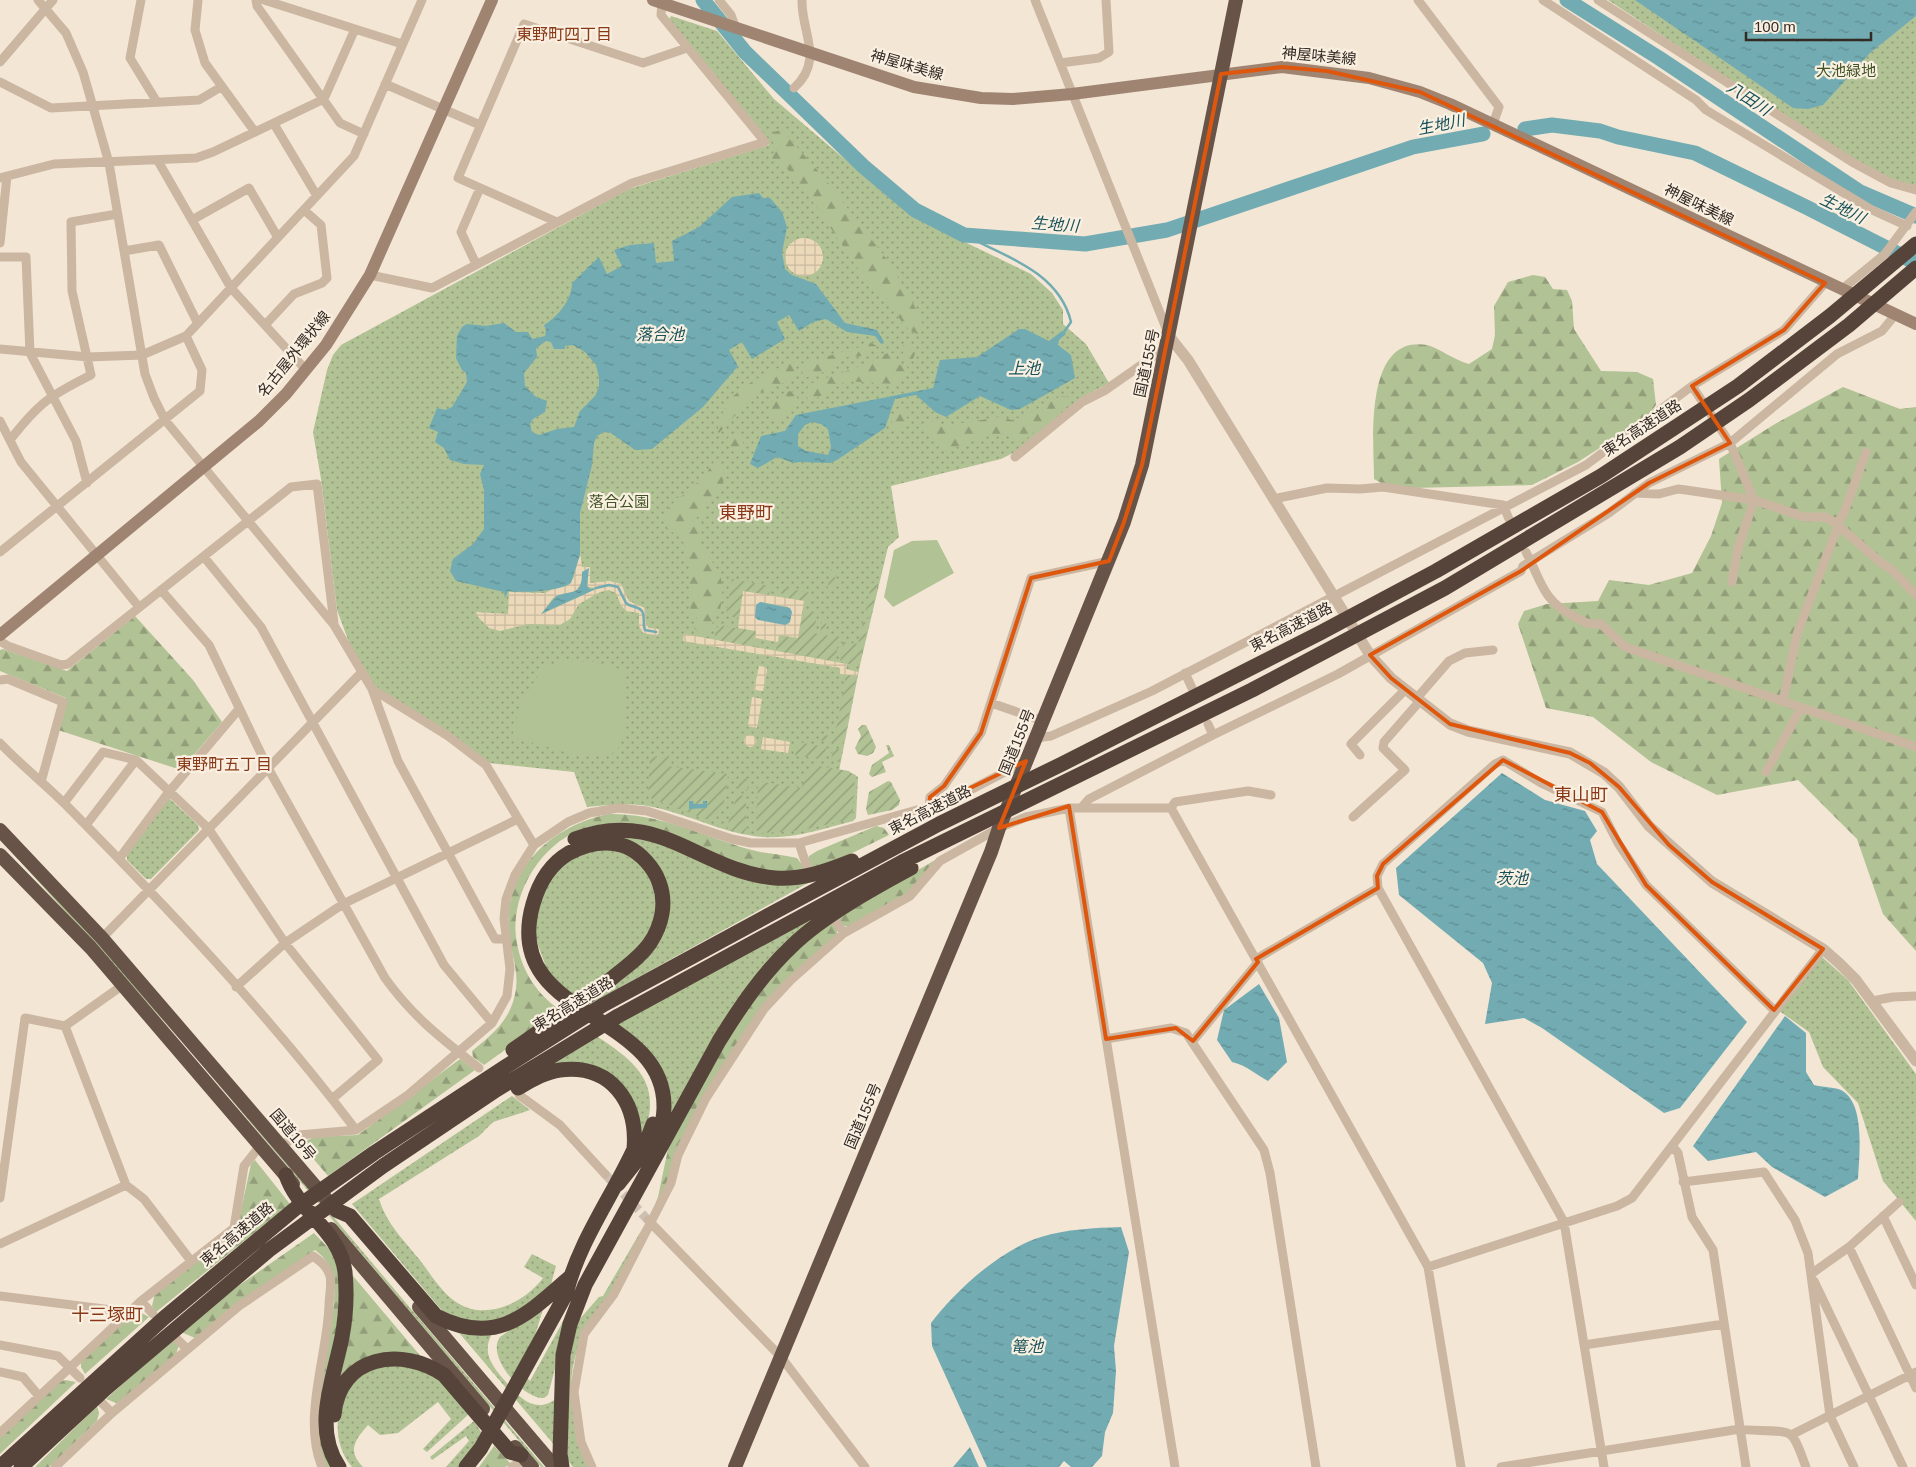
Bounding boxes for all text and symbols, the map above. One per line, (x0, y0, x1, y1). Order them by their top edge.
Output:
scale bar (1746, 10, 1871, 42)
text: 100 m (1754, 18, 1796, 35)
district label: 東野町四丁目 (516, 26, 612, 43)
street label: 神屋味美線 (1281, 44, 1357, 67)
street label: 神屋味美線 (869, 46, 946, 83)
park label: 大池緑地 (1816, 62, 1876, 79)
water label: 八田川 (1724, 78, 1775, 120)
water label: 生地川 (1416, 111, 1468, 137)
street label: 神屋味美線 (1662, 180, 1737, 229)
water label: 生地川 (1817, 190, 1870, 227)
water label: 生地川 (1030, 214, 1081, 235)
street label: 名古屋外環状線 (254, 308, 333, 400)
water label: 落合池 (636, 326, 686, 343)
street label: 国道155号 (1131, 327, 1162, 399)
water label: 上池 (1008, 360, 1042, 377)
street label: 東名高速道路 (1599, 396, 1684, 459)
park label: 落合公園 (589, 493, 649, 510)
district label: 東野町 (719, 503, 773, 523)
street label: 東名高速道路 (1247, 599, 1335, 655)
street label: 国道155号 (996, 706, 1038, 777)
district label: 東野町五丁目 (176, 756, 272, 773)
street label: 東名高速道路 (886, 782, 974, 838)
district label: 東山町 (1554, 785, 1608, 805)
water label: 茨池 (1496, 870, 1530, 887)
street label: 東名高速道路 (530, 973, 616, 1034)
street label: 国道155号 (841, 1080, 884, 1151)
street label: 国道19号 (267, 1106, 320, 1164)
street label: 東名高速道路 (197, 1198, 277, 1269)
district label: 十三塚町 (71, 1305, 143, 1325)
water label: 篭池 (1011, 1338, 1045, 1355)

